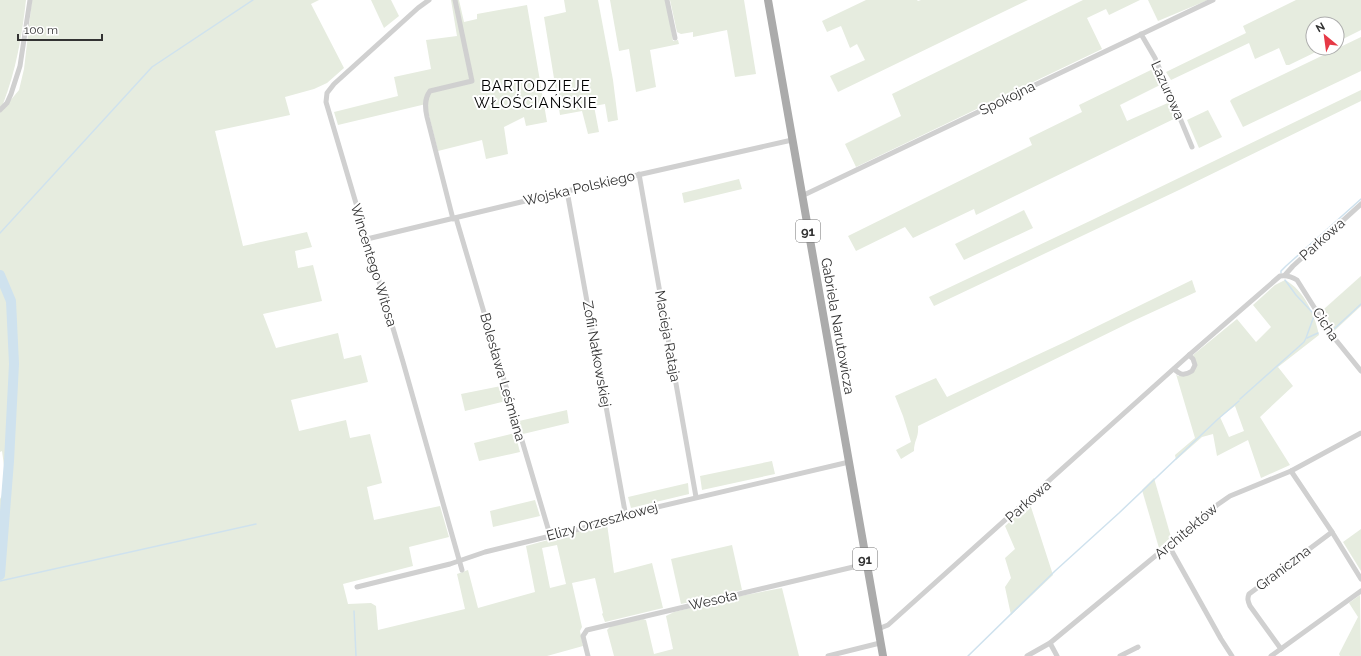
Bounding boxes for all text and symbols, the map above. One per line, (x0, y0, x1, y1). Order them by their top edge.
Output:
scale bar (18, 16, 102, 42)
north arrow (1305, 16, 1345, 56)
text: N (1314, 20, 1327, 35)
text: 100 m (24, 23, 58, 37)
street label: Lazurowa (1148, 58, 1188, 122)
district label: BARTODZIEJE WŁOŚCIAŃSKIE (474, 77, 598, 112)
street label: Spokojna (977, 78, 1037, 118)
street label: Wojska Polskiego (522, 167, 636, 209)
street label: Wincentego Witosa (348, 202, 400, 328)
street label: Parkowa (1296, 215, 1348, 263)
road number: 91 (796, 220, 820, 242)
street label: Gabriela Narutowicza (818, 256, 858, 396)
street label: Macieja Rataja (652, 289, 684, 383)
street label: Zofii Nałkowskiej (580, 300, 614, 408)
street label: Cicha (1309, 304, 1343, 344)
street label: Bolesława Leśmiana (477, 311, 529, 443)
street label: Parkowa (1002, 477, 1054, 525)
street label: Elizy Orzeszkowej (545, 498, 659, 544)
street label: Architektów (1151, 500, 1221, 562)
street label: Graniczna (1253, 542, 1313, 594)
road number: 91 (853, 548, 877, 570)
street label: Wesoła (687, 587, 739, 613)

